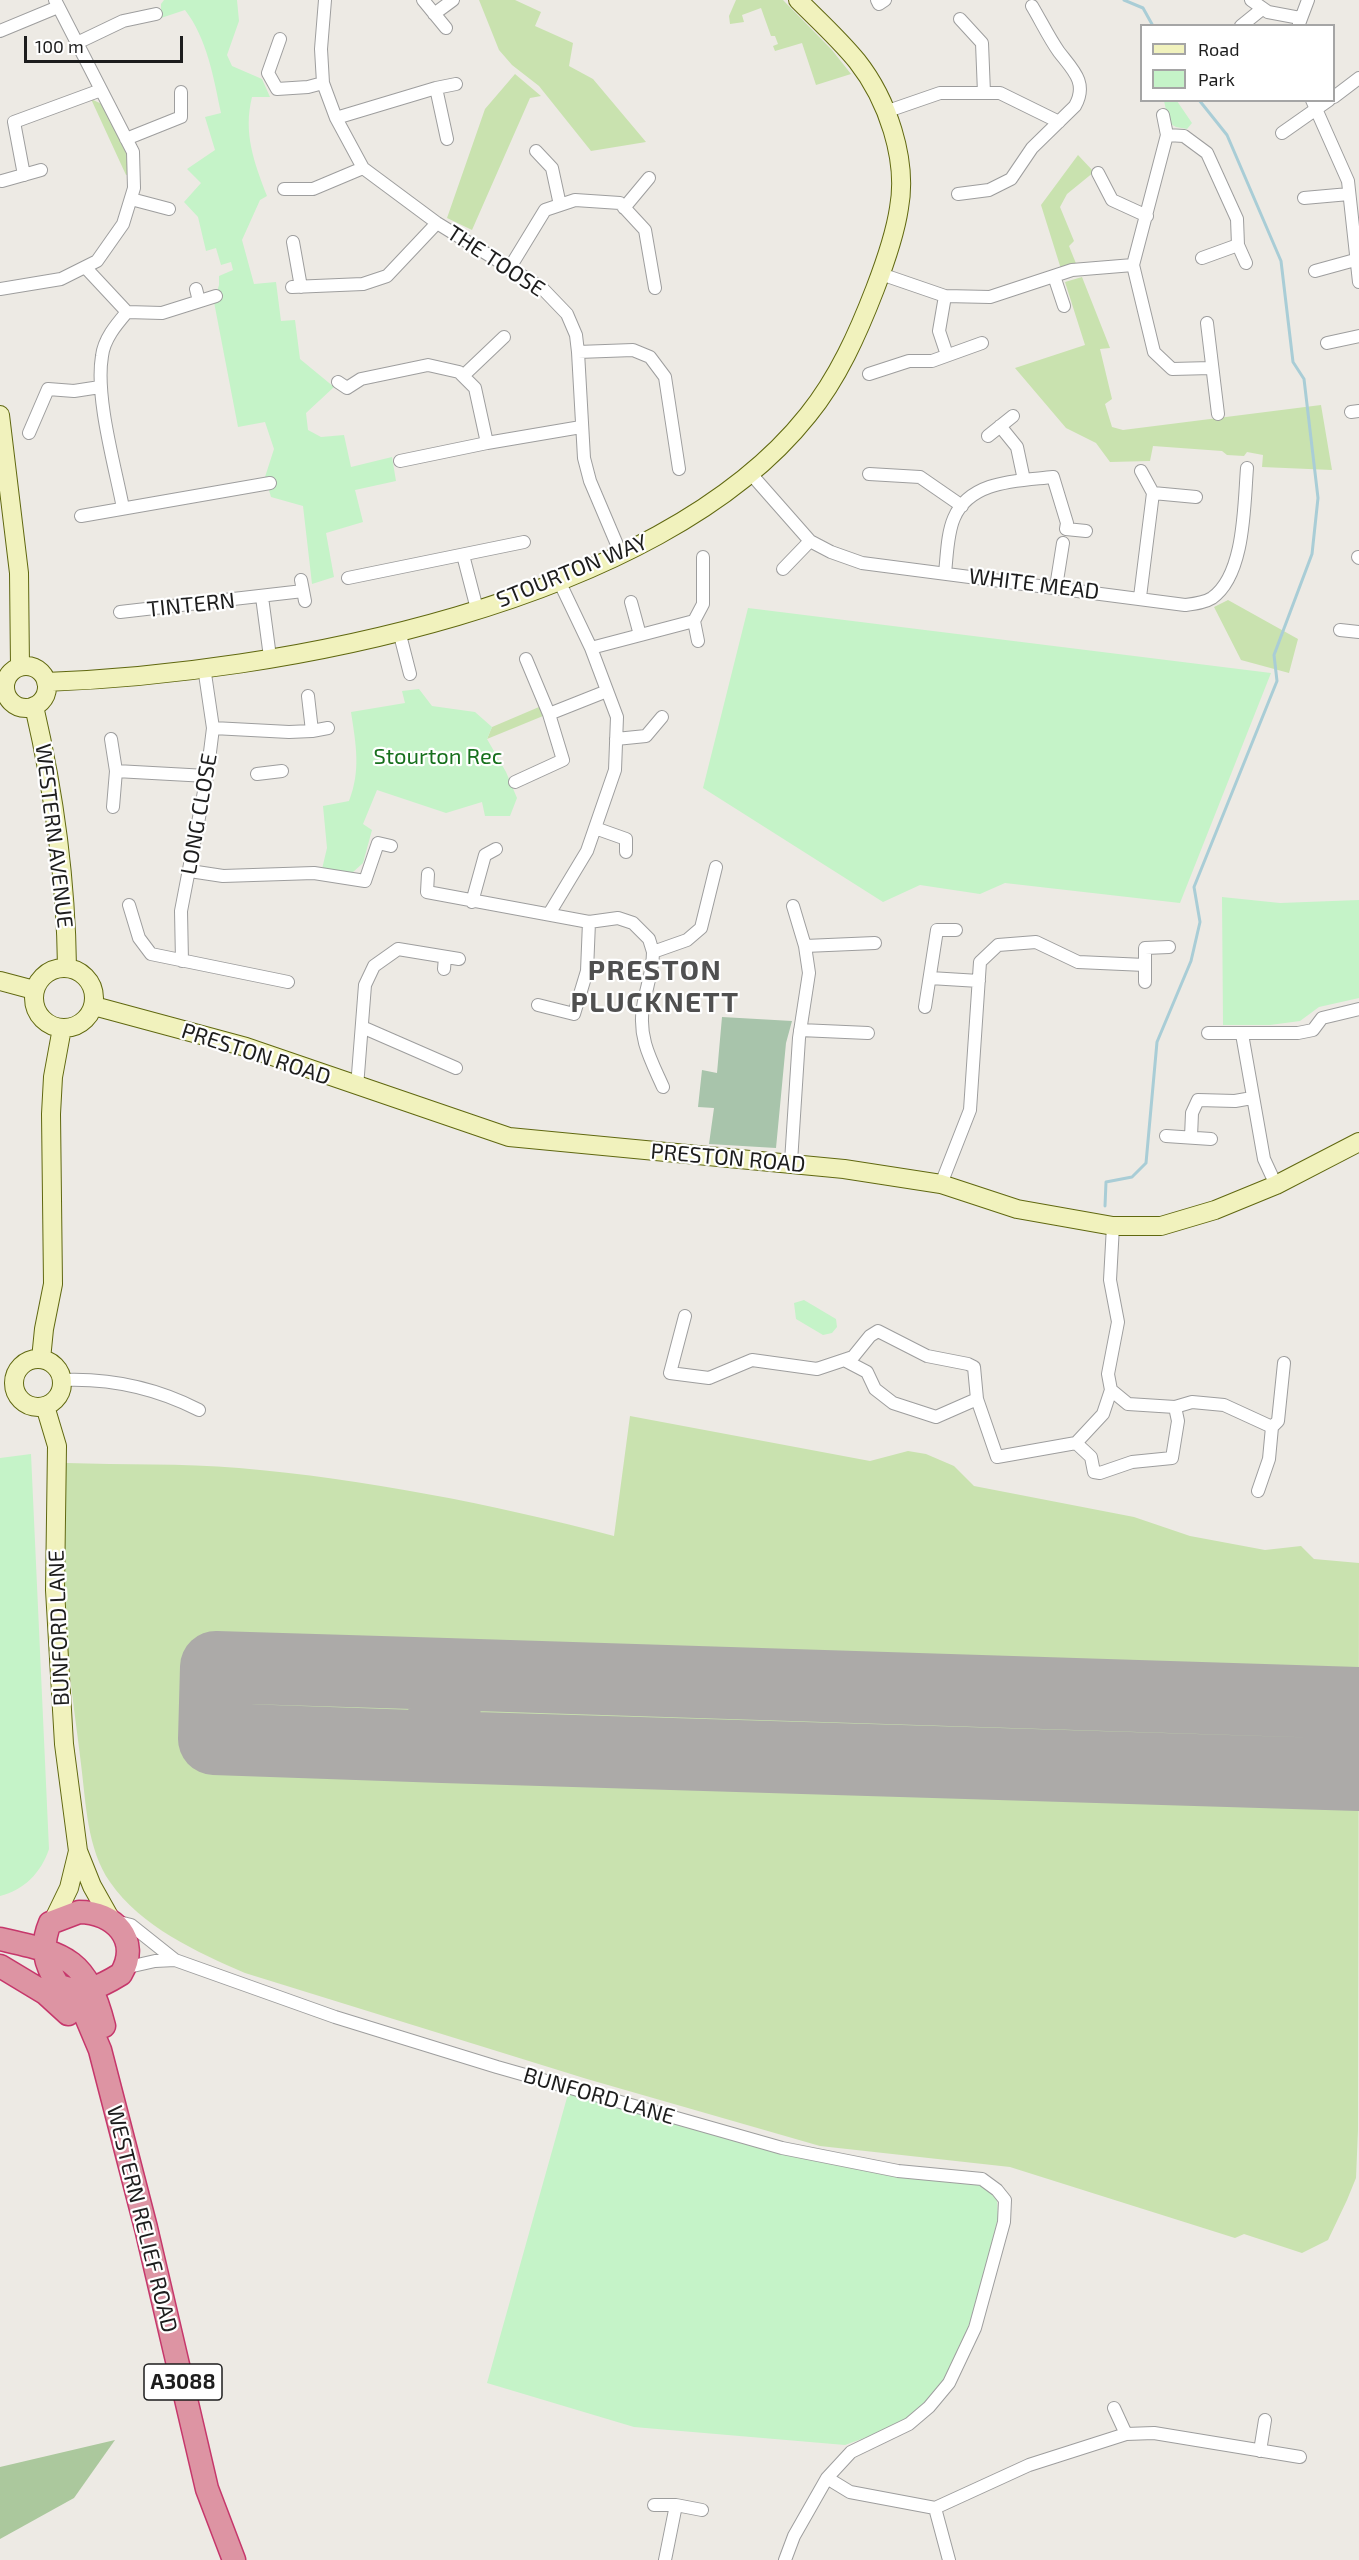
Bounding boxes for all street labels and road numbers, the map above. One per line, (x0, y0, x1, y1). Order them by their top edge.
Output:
street label: THE TOOSE (442, 220, 550, 302)
street label: STOURTON WAY (493, 529, 651, 613)
street label: WHITE MEAD (967, 563, 1101, 605)
street label: TINTERN (146, 587, 236, 623)
street label: WESTERN AVENUE (30, 742, 78, 930)
street label: LONG CLOSE (175, 751, 223, 877)
street label: PRESTON ROAD (178, 1017, 334, 1091)
street label: PRESTON ROAD (649, 1138, 807, 1178)
street label: BUNFORD LANE (43, 1550, 75, 1706)
street label: BUNFORD LANE (520, 2062, 678, 2130)
street label: WESTERN RELIEF ROAD (101, 2103, 183, 2335)
road number: A3088 (144, 2364, 222, 2400)

